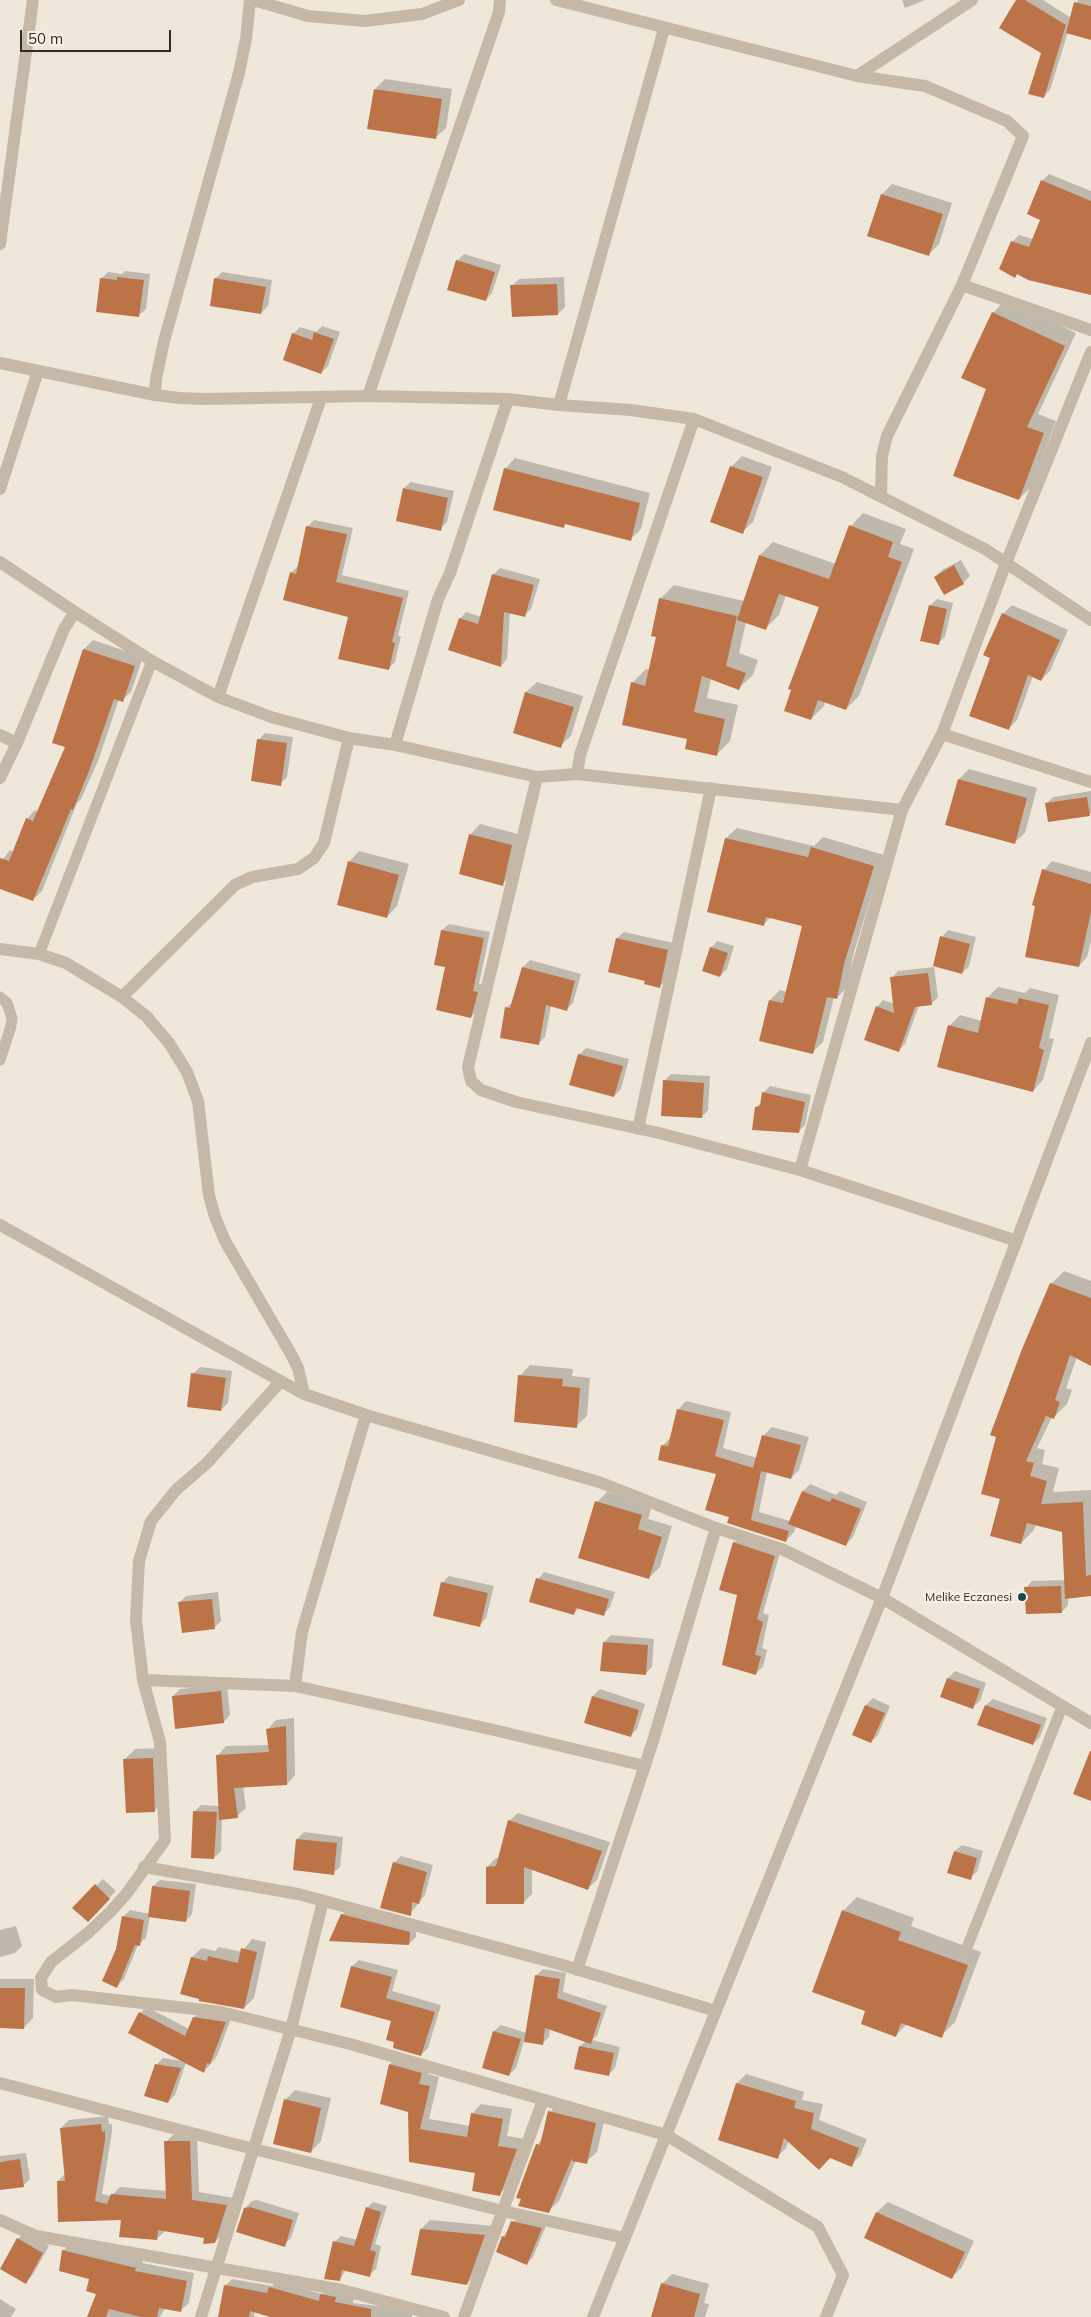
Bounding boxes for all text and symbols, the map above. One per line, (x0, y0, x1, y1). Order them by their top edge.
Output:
scale bar (22, 20, 174, 52)
text: 50 m (28, 29, 63, 48)
place label: Melike Eczanesi (925, 1590, 1012, 1604)
marker: Melike Eczanesi (1016, 1591, 1028, 1603)

